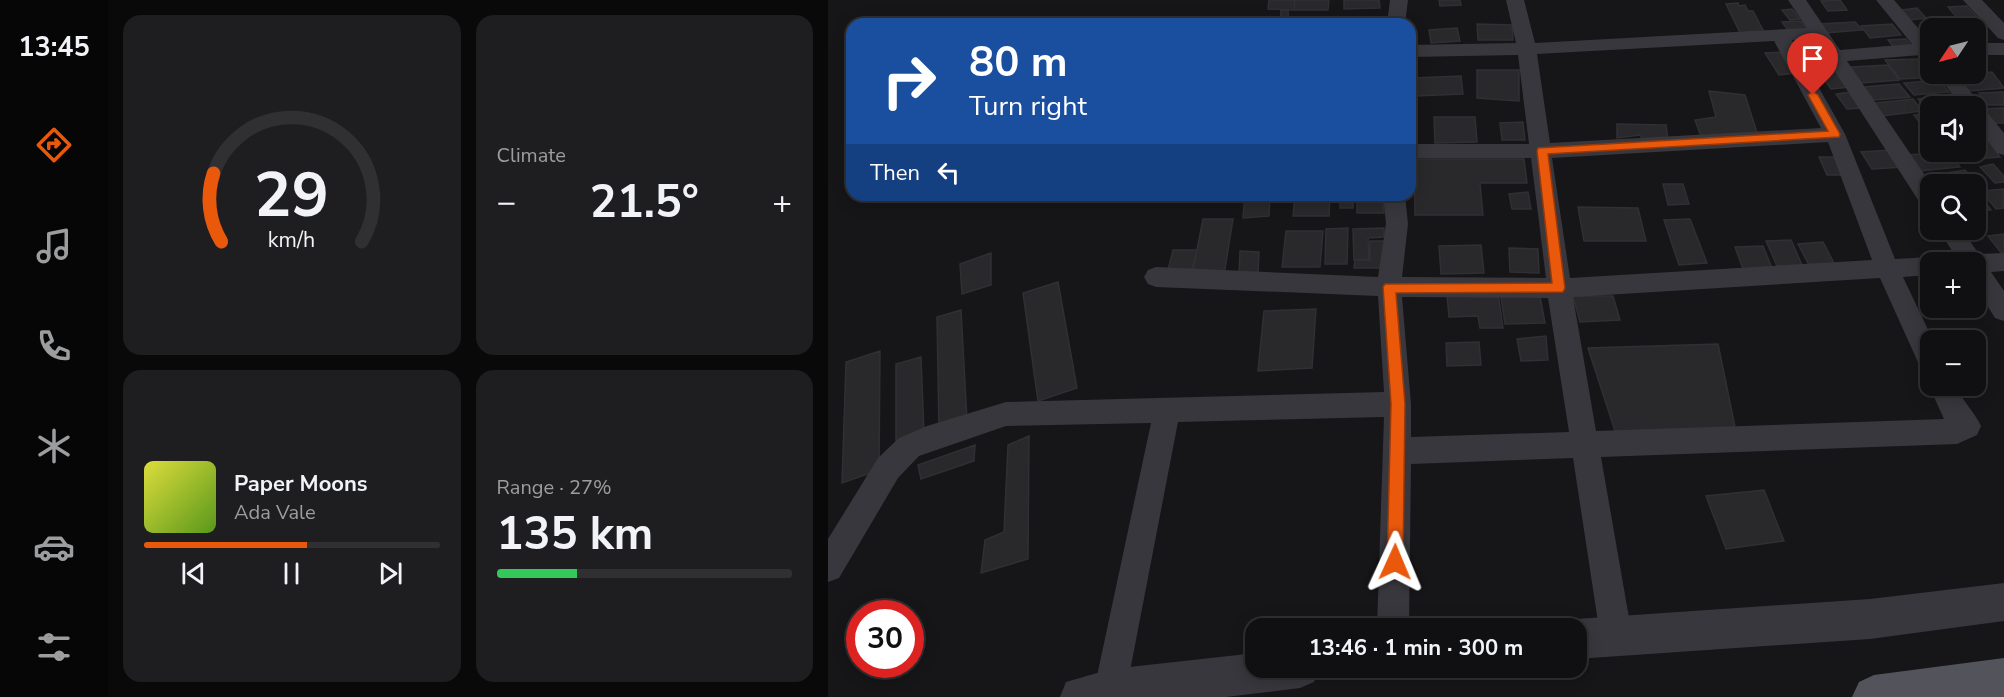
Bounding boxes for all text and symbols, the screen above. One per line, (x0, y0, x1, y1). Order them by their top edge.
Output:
north arrow (1920, 18, 1986, 84)
map controls (1920, 18, 1986, 396)
text: 13:45 (18, 29, 90, 66)
pin (1787, 33, 1838, 95)
text: 80 m (969, 34, 1068, 91)
icon: right (870, 42, 948, 120)
icon: arrive (1796, 42, 1829, 75)
text: Turn right (969, 88, 1087, 125)
button: sound (1920, 96, 1986, 162)
icon: directions (33, 124, 75, 166)
text: Climate (497, 142, 566, 169)
text: 29 (254, 153, 329, 238)
icon: left (932, 156, 965, 189)
text: Then (870, 158, 920, 188)
text: 21.5° (590, 172, 699, 233)
button: search (1920, 174, 1986, 240)
text: − (497, 180, 516, 225)
text: + (772, 180, 792, 225)
icon: music (33, 225, 75, 267)
text: km/h (268, 225, 315, 255)
button: + (1920, 252, 1986, 318)
icon: phone (33, 325, 75, 367)
button: − (1920, 330, 1986, 396)
icon: climate (33, 425, 75, 467)
text: Paper Moons (234, 469, 368, 499)
text: Range · 27% (497, 474, 612, 501)
text: Ada Vale (234, 499, 316, 526)
text: 135 km (497, 504, 653, 565)
icon: car (33, 526, 75, 568)
position arrow (1363, 530, 1427, 594)
icon: previous (177, 557, 210, 590)
icon: pause (275, 557, 308, 590)
icon: next (374, 557, 407, 590)
speed limit sign: 30 (846, 600, 924, 678)
icon: filters (33, 626, 75, 668)
text: 13:46 · 1 min · 300 m (1309, 633, 1523, 663)

